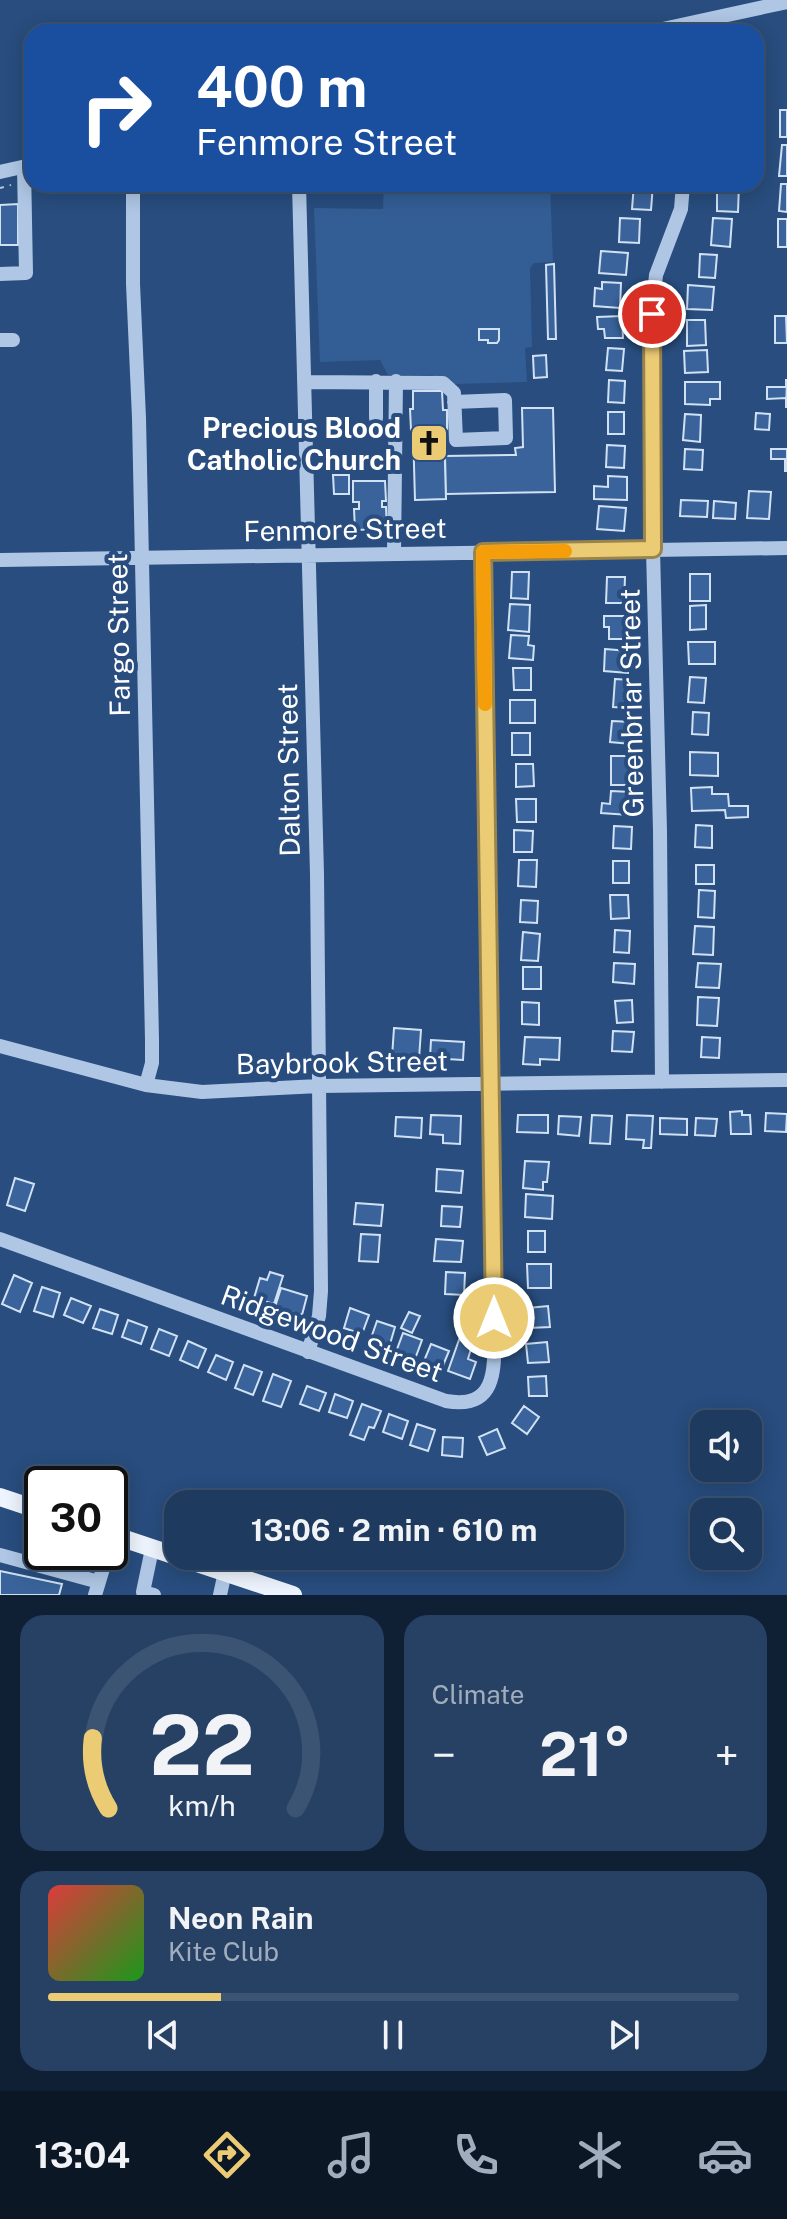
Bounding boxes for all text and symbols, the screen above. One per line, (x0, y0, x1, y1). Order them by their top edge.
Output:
text: 400 m (196, 54, 368, 120)
icon: right (64, 56, 168, 160)
text: Fenmore Street (196, 121, 457, 163)
pin (618, 280, 686, 348)
icon: arrive (630, 292, 674, 336)
place label: Precious Blood Catholic Church (187, 411, 401, 476)
church icon: Precious Blood Catholic Church (408, 422, 450, 464)
street label: Fenmore Street (243, 511, 447, 547)
street label: Fargo Street (100, 553, 136, 717)
street label: Greenbriar Street (613, 588, 649, 818)
street label: Dalton Street (270, 683, 306, 857)
street label: Baybrook Street (236, 1044, 448, 1080)
position arrow (452, 1276, 536, 1360)
street label: Ridgewood Street (217, 1278, 447, 1388)
map controls (690, 1410, 762, 1570)
button: sound (690, 1410, 762, 1482)
speed limit sign: 30 (24, 1466, 128, 1570)
button: search (690, 1498, 762, 1570)
text: 13:06 · 2 min · 610 m (251, 1512, 537, 1548)
text: Climate (432, 1679, 525, 1710)
text: 22 (149, 1696, 255, 1794)
text: 21° (539, 1719, 631, 1790)
text: − (432, 1729, 456, 1781)
text: + (715, 1729, 739, 1781)
text: km/h (168, 1789, 235, 1822)
text: Neon Rain (168, 1900, 314, 1936)
text: Kite Club (168, 1936, 279, 1967)
icon: previous (141, 2013, 185, 2057)
icon: pause (371, 2013, 415, 2057)
icon: next (602, 2013, 646, 2057)
icon: directions (199, 2127, 255, 2183)
icon: music (323, 2127, 379, 2183)
icon: phone (448, 2127, 504, 2183)
icon: climate (572, 2127, 628, 2183)
icon: car (697, 2127, 753, 2183)
text: 13:04 (34, 2134, 130, 2176)

